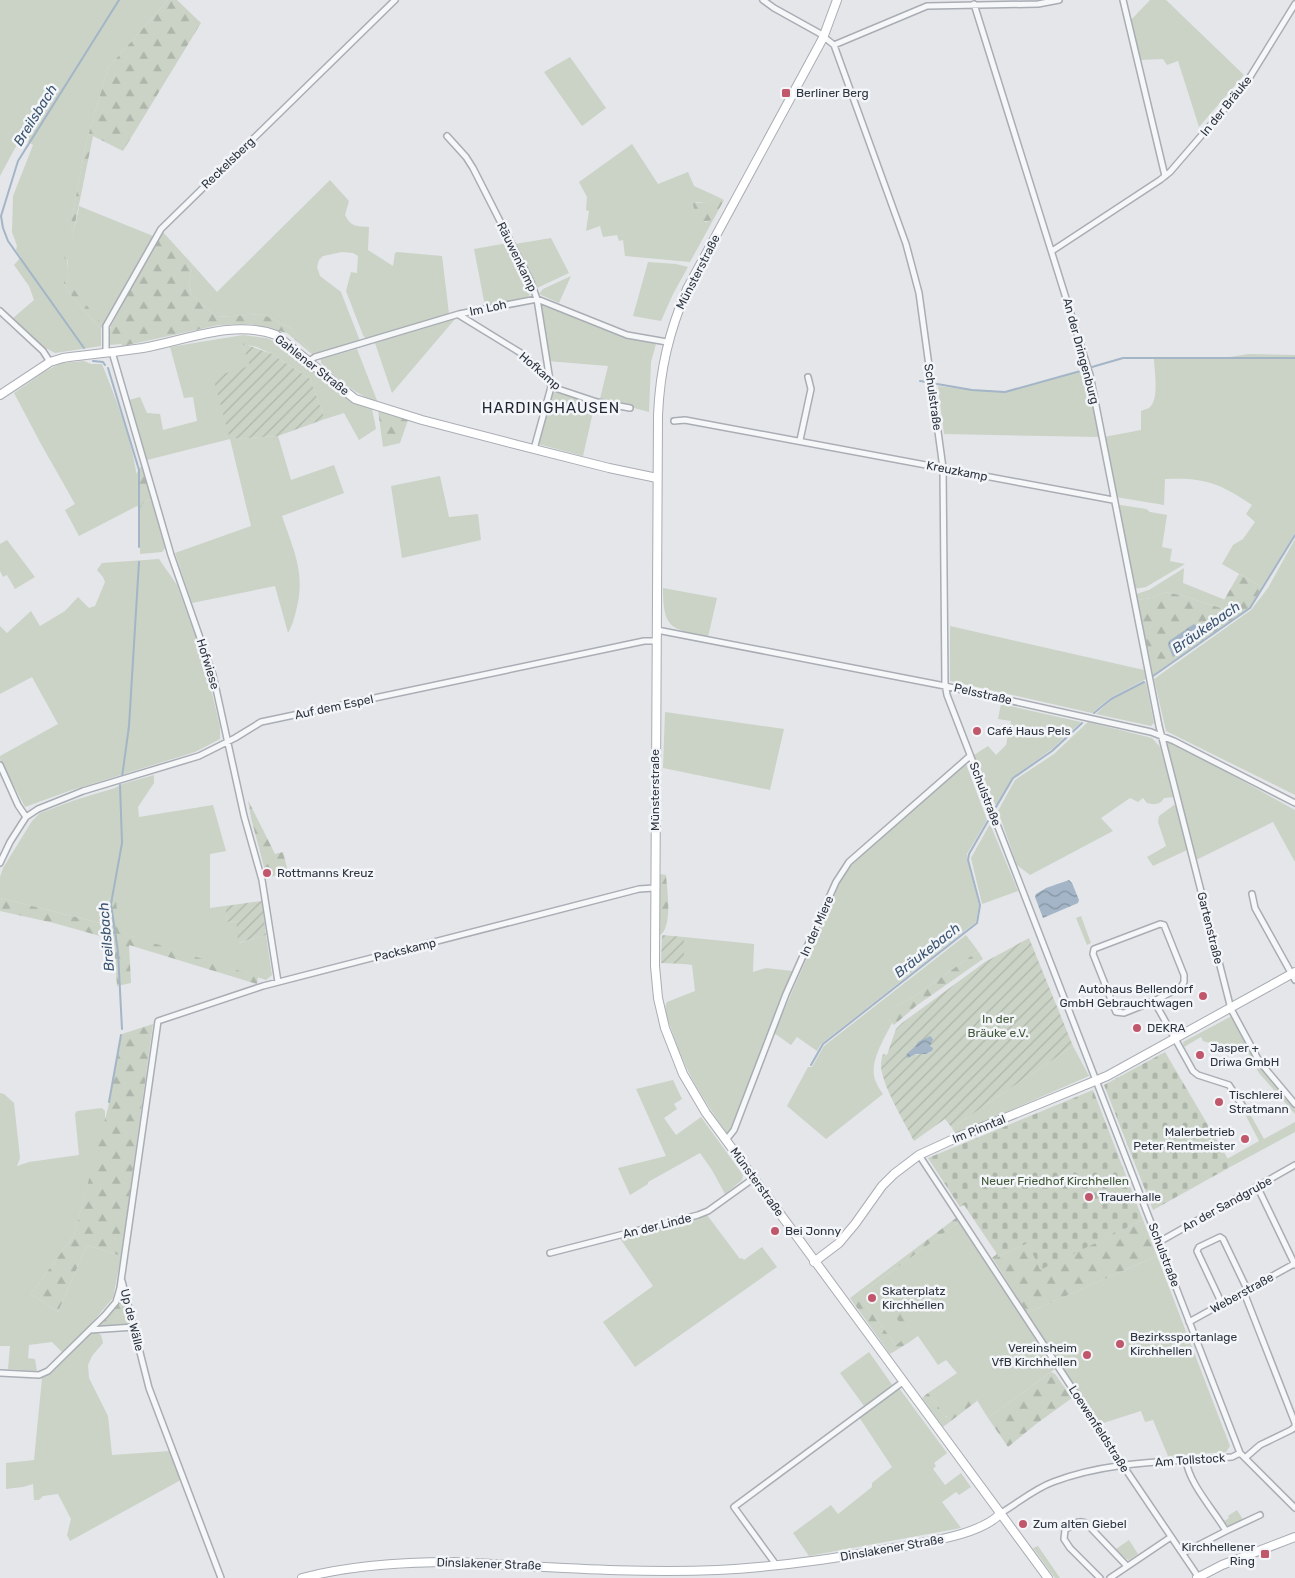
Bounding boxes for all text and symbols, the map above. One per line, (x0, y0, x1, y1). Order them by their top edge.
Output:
street label: In der Bräuke (1197, 73, 1255, 139)
water label: Breilsbach (10, 81, 61, 149)
place label: Berliner Berg (796, 86, 869, 100)
marker: Berliner Berg (780, 87, 792, 99)
street label: Reckelsberg (199, 134, 257, 192)
street label: Räuwenkamp (494, 220, 540, 294)
street label: Münsterstraße (673, 232, 723, 312)
street label: An der Dringenburg (1060, 296, 1102, 406)
street label: Im Loh (468, 297, 508, 319)
street label: Gahlener Straße (272, 332, 352, 398)
street label: Hofkamp (516, 349, 564, 393)
street label: Schulstraße (921, 363, 945, 432)
district label: HARDINGHAUSEN (482, 399, 620, 417)
street label: Kreuzkamp (925, 458, 989, 484)
water label: Bräukebach (1169, 598, 1243, 657)
street label: Hofwiese (194, 637, 222, 691)
street label: Pelsstraße (953, 681, 1014, 708)
street label: Auf dem Espel (293, 692, 375, 722)
place label: Café Haus Pels (987, 724, 1071, 738)
marker: Café Haus Pels (971, 725, 983, 737)
street label: Münsterstraße (648, 749, 662, 831)
street label: Schulstraße (966, 760, 1004, 828)
place label: Rottmanns Kreuz (277, 866, 374, 880)
marker: Rottmanns Kreuz (261, 867, 273, 879)
street label: Gartenstraße (1194, 891, 1226, 966)
street label: In der Miere (797, 893, 837, 958)
water label: Breilsbach (95, 902, 118, 972)
water label: Bräukebach (891, 919, 964, 981)
street label: Packskamp (372, 936, 438, 964)
place label: Autohaus Bellendorf GmbH Gebrauchtwagen (1059, 982, 1193, 1010)
marker: Autohaus Bellendorf GmbH Gebrauchtwagen (1197, 990, 1209, 1002)
park label: In der Bräuke e.V. (968, 1012, 1028, 1040)
place label: DEKRA (1147, 1021, 1186, 1035)
marker: DEKRA (1131, 1022, 1143, 1034)
place label: Jasper + Driwa GmbH (1210, 1041, 1279, 1069)
marker: Jasper + Driwa GmbH (1194, 1049, 1206, 1061)
place label: Tischlerei Stratmann (1229, 1088, 1289, 1116)
marker: Tischlerei Stratmann (1213, 1096, 1225, 1108)
street label: Im Pinntal (950, 1112, 1008, 1146)
place label: Malerbetrieb Peter Rentmeister (1133, 1125, 1235, 1153)
marker: Malerbetrieb Peter Rentmeister (1239, 1133, 1251, 1145)
street label: Münsterstraße (727, 1145, 787, 1219)
street label: An der Sandgrube (1180, 1173, 1275, 1235)
park label: Neuer Friedhof Kirchhellen (981, 1174, 1129, 1188)
place label: Trauerhalle (1099, 1190, 1161, 1204)
marker: Trauerhalle (1083, 1191, 1095, 1203)
street label: An der Linde (621, 1211, 693, 1241)
street label: Schulstraße (1145, 1221, 1183, 1289)
place label: Bei Jonny (785, 1224, 841, 1238)
marker: Bei Jonny (769, 1225, 781, 1237)
street label: Weberstraße (1208, 1270, 1276, 1316)
place label: Skaterplatz Kirchhellen (882, 1284, 946, 1312)
street label: Up de Wälle (118, 1287, 147, 1353)
marker: Skaterplatz Kirchhellen (866, 1292, 878, 1304)
place label: Bezirkssportanlage Kirchhellen (1130, 1330, 1238, 1358)
marker: Bezirkssportanlage Kirchhellen (1114, 1338, 1126, 1350)
place label: Vereinsheim VfB Kirchhellen (991, 1341, 1077, 1369)
marker: Vereinsheim VfB Kirchhellen (1081, 1349, 1093, 1361)
street label: Loewenfeldstraße (1066, 1383, 1132, 1475)
street label: Am Tollstock (1154, 1451, 1226, 1469)
place label: Zum alten Giebel (1033, 1517, 1127, 1531)
marker: Zum alten Giebel (1017, 1518, 1029, 1530)
street label: Dinslakener Straße (839, 1532, 945, 1564)
place label: Kirchhellener Ring (1181, 1540, 1255, 1568)
marker: Kirchhellener Ring (1259, 1548, 1271, 1560)
street label: Dinslakener Straße (436, 1555, 542, 1573)

